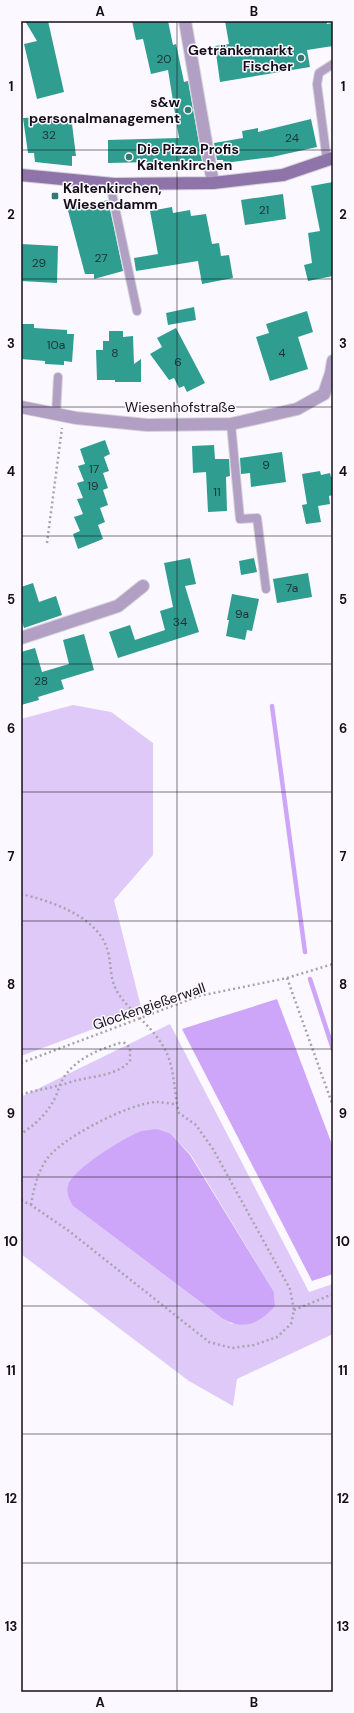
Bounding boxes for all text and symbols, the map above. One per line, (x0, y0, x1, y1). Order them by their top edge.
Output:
text: A (95, 3, 105, 20)
text: B (250, 3, 258, 20)
place label: Getränkemarkt Fischer (188, 41, 293, 75)
house number: 20 (156, 51, 172, 67)
marker: Getränkemarkt Fischer (296, 53, 306, 63)
text: 1 (9, 78, 13, 95)
text: 1 (341, 78, 345, 95)
place label: s&w personalmanagement (29, 93, 181, 127)
marker: s&w personalmanagement (183, 105, 193, 115)
house number: 32 (42, 127, 56, 143)
house number: 24 (285, 130, 299, 146)
place label: Die Pizza Profis Kaltenkirchen (137, 140, 239, 174)
marker: Die Pizza Profis Kaltenkirchen (124, 152, 134, 162)
place label: Kaltenkirchen, Wiesendamm (63, 179, 162, 213)
marker: Kaltenkirchen, Wiesendamm (50, 191, 60, 201)
house number: 21 (259, 202, 269, 218)
text: 2 (7, 206, 15, 223)
text: 2 (339, 206, 347, 223)
house number: 27 (94, 250, 108, 266)
house number: 29 (32, 255, 46, 271)
text: 3 (7, 335, 15, 352)
text: 3 (339, 335, 347, 352)
house number: 10a (47, 337, 65, 353)
house number: 8 (111, 345, 119, 361)
house number: 4 (278, 345, 286, 361)
house number: 6 (174, 354, 182, 370)
street label: Wiesenhofstraße (125, 398, 235, 416)
house number: 9 (262, 457, 270, 473)
house number: 17 (89, 461, 99, 477)
text: 4 (7, 463, 15, 480)
text: 4 (339, 463, 347, 480)
house number: 19 (87, 478, 99, 494)
house number: 11 (213, 484, 221, 500)
house number: 7a (286, 580, 298, 596)
text: 5 (7, 591, 15, 608)
text: 5 (339, 591, 347, 608)
house number: 9a (235, 606, 249, 622)
house number: 34 (173, 614, 187, 630)
house number: 28 (34, 673, 48, 689)
text: 6 (7, 720, 15, 737)
text: 6 (339, 720, 347, 737)
text: 7 (8, 848, 15, 865)
text: 7 (340, 848, 347, 865)
text: 8 (7, 976, 15, 993)
text: 8 (339, 976, 347, 993)
street label: Glockengießerwall (90, 978, 208, 1034)
text: 9 (7, 1105, 15, 1122)
text: 9 (339, 1105, 347, 1122)
text: 10 (4, 1233, 18, 1250)
text: 10 (336, 1233, 350, 1250)
text: 11 (6, 1362, 16, 1379)
text: 11 (338, 1362, 348, 1379)
text: 12 (5, 1490, 17, 1507)
text: 12 (337, 1490, 349, 1507)
text: 13 (5, 1618, 17, 1635)
text: 13 (337, 1618, 349, 1635)
text: A (95, 1694, 105, 1711)
text: B (250, 1694, 258, 1711)

